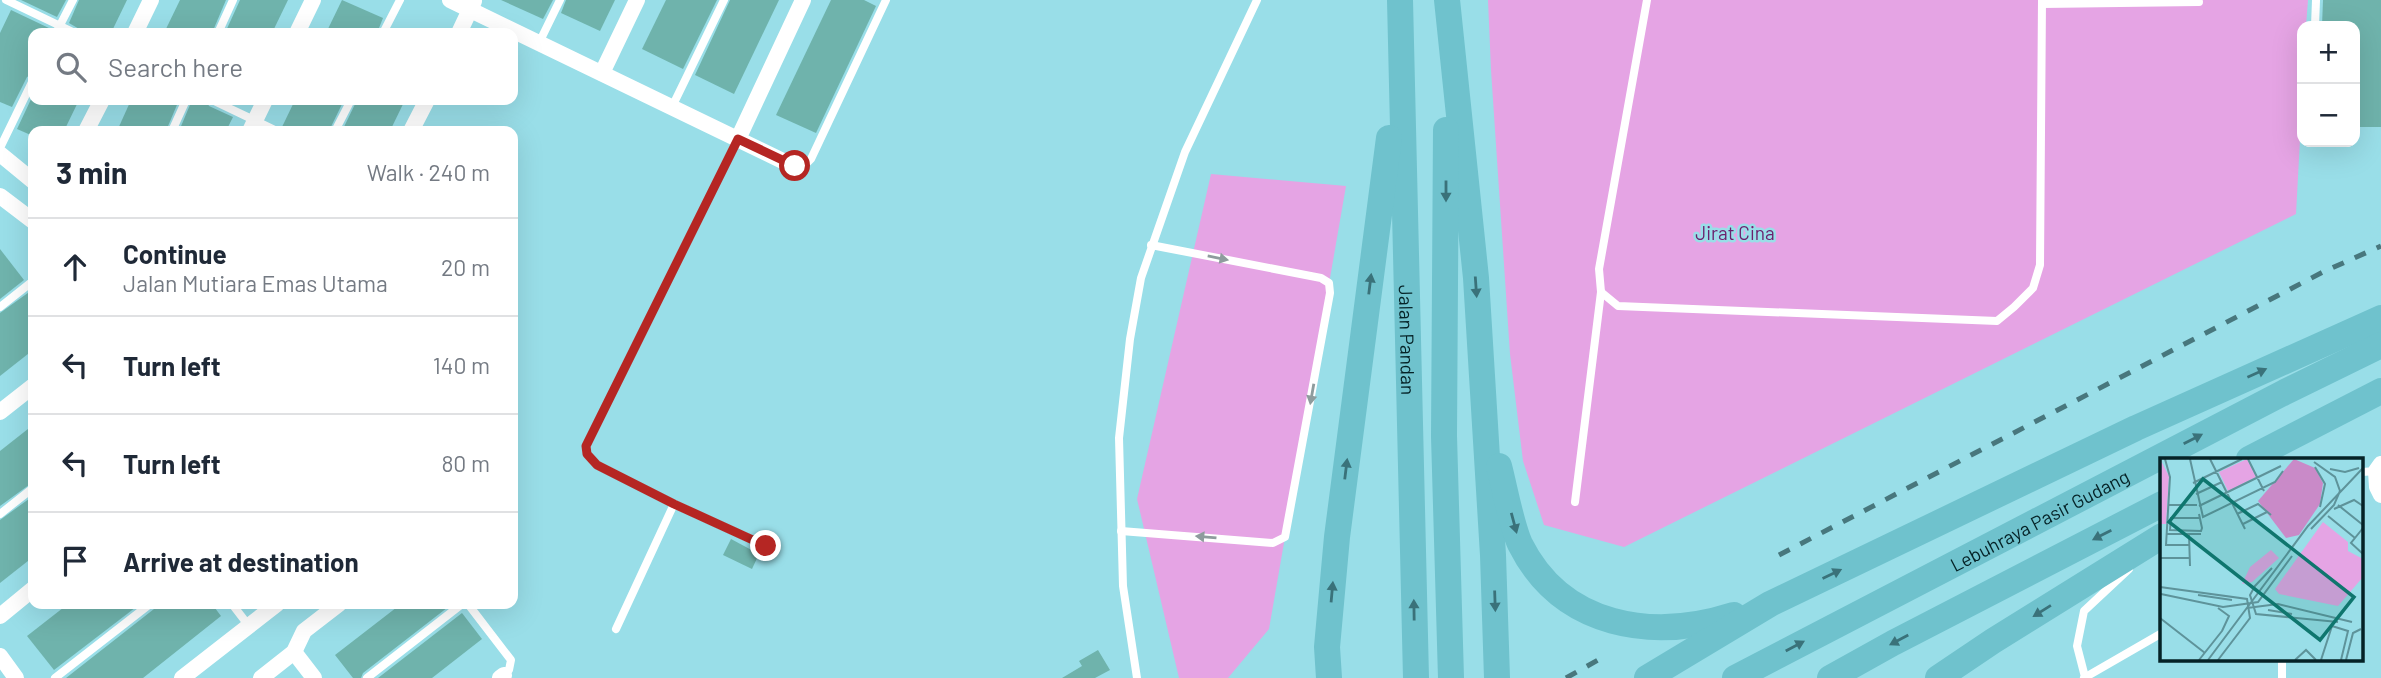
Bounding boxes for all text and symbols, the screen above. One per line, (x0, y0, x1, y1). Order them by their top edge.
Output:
map controls (2297, 21, 2360, 147)
button: + (2297, 21, 2360, 84)
search box (28, 28, 518, 105)
icon: search (52, 48, 90, 86)
text: Search here (108, 51, 243, 82)
button: − (2297, 84, 2360, 147)
route start (779, 150, 810, 181)
text: 3 min (56, 154, 127, 190)
text: Walk · 240 m (367, 158, 490, 186)
one-way arrow (1440, 180, 1452, 202)
park label: Jirat Cina (1695, 221, 1775, 244)
text: Continue (123, 238, 227, 269)
icon: ahead (56, 248, 94, 286)
text: 20 m (441, 253, 490, 281)
one-way arrow (1207, 253, 1229, 264)
text: Jalan Mutiara Emas Utama (123, 269, 388, 297)
one-way arrow (1365, 273, 1376, 295)
one-way arrow (1471, 277, 1482, 299)
street label: Jalan Pandan (1395, 285, 1421, 395)
icon: left (56, 346, 94, 384)
text: Turn left (123, 350, 221, 381)
text: 140 m (433, 351, 490, 379)
one-way arrow (2247, 367, 2268, 378)
one-way arrow (1306, 383, 1317, 405)
one-way arrow (2183, 434, 2203, 445)
icon: left (56, 444, 94, 482)
text: Turn left (123, 448, 221, 479)
text: 80 m (441, 449, 490, 477)
one-way arrow (1341, 458, 1352, 480)
inset map (2160, 458, 2364, 660)
street label: Lebuhraya Pasir Gudang (1946, 464, 2133, 576)
one-way arrow (1510, 513, 1520, 534)
one-way arrow (2091, 529, 2111, 541)
route end (750, 530, 781, 561)
one-way arrow (1195, 531, 1217, 542)
icon: arrive (56, 542, 94, 580)
text: Arrive at destination (123, 546, 359, 577)
one-way arrow (1822, 569, 1842, 580)
one-way arrow (1327, 581, 1338, 603)
one-way arrow (1489, 590, 1500, 612)
one-way arrow (1409, 599, 1420, 621)
one-way arrow (2032, 605, 2051, 617)
one-way arrow (1889, 633, 1909, 645)
one-way arrow (1785, 640, 1805, 652)

